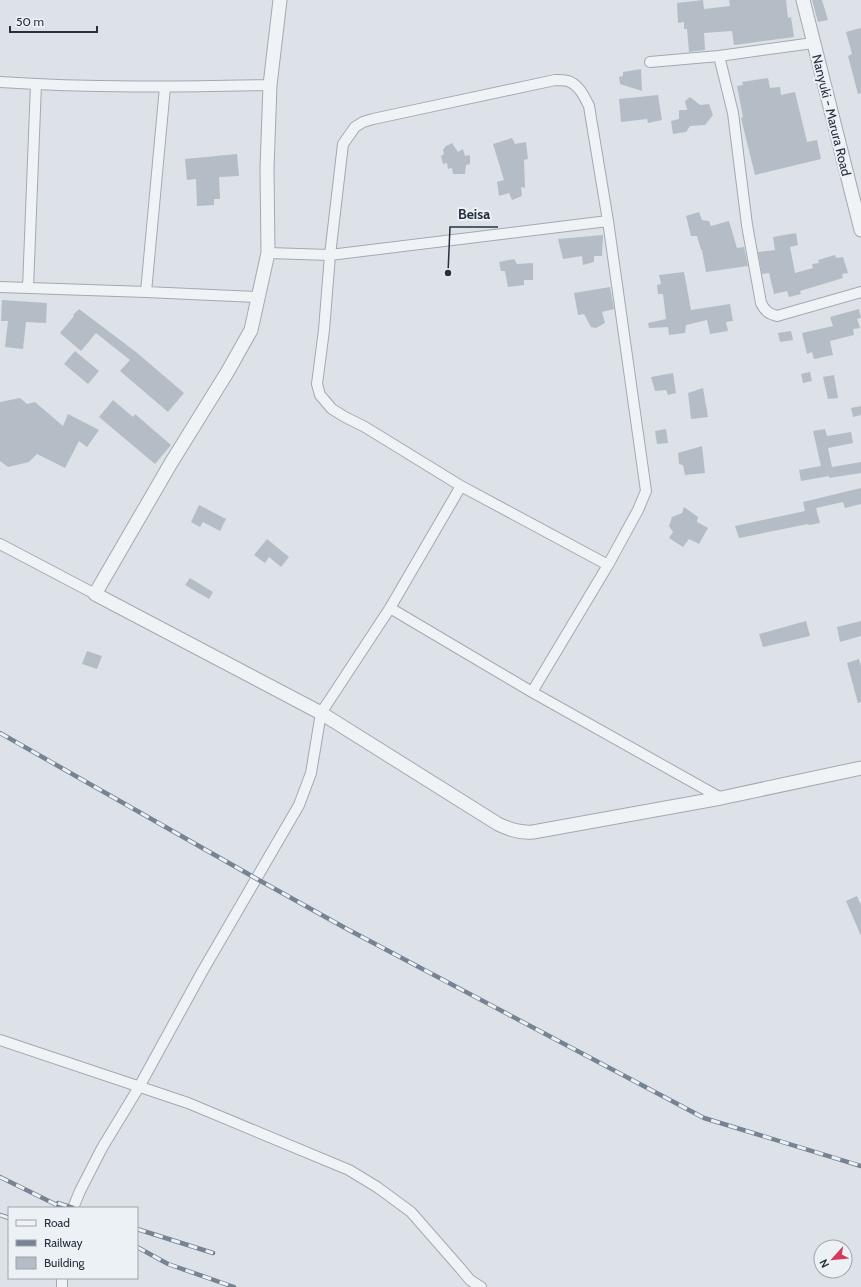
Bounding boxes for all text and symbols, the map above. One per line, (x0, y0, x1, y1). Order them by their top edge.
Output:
scale bar (10, 8, 97, 34)
text: 50 m (16, 14, 44, 29)
street label: Nanyuki - Marura Road (809, 53, 855, 177)
callout: Beisa (450, 201, 498, 227)
text: Beisa (458, 205, 490, 223)
legend (8, 1207, 138, 1279)
text: Road (44, 1215, 70, 1230)
text: Railway (44, 1235, 82, 1250)
north arrow (813, 1239, 853, 1279)
text: Building (44, 1255, 86, 1270)
text: N (816, 1257, 832, 1270)

